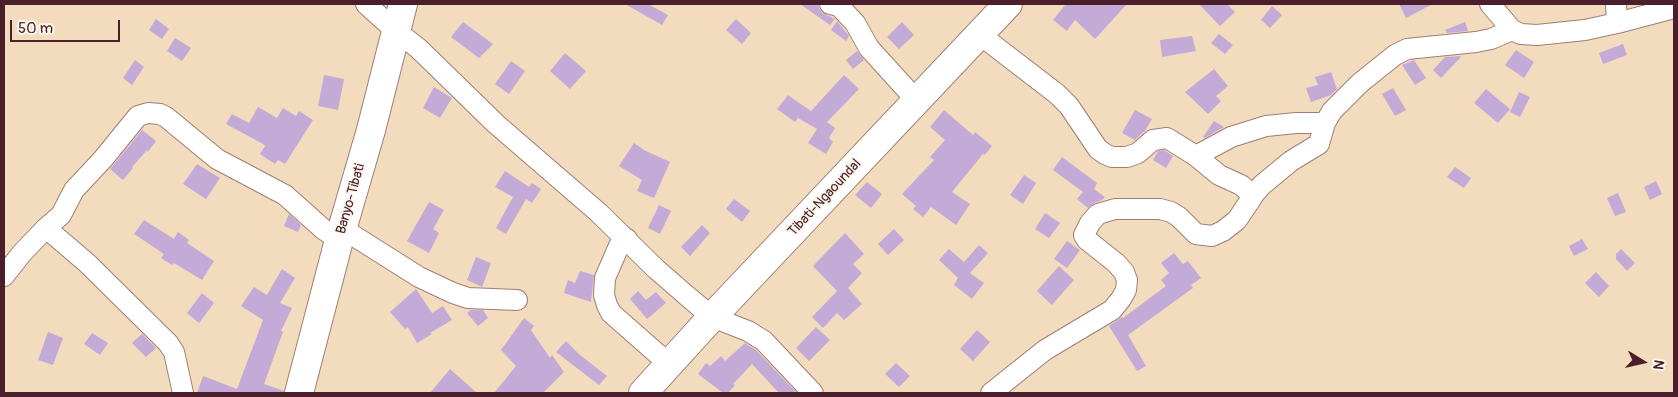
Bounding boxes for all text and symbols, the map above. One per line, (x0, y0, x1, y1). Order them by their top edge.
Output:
scale bar (12, 10, 122, 42)
text: 50 m (18, 19, 53, 38)
street label: Tibati-Ngaoundal (785, 156, 865, 240)
street label: Banyo-Tibati (333, 162, 369, 236)
north arrow (1618, 337, 1668, 387)
text: N (1649, 359, 1667, 371)

